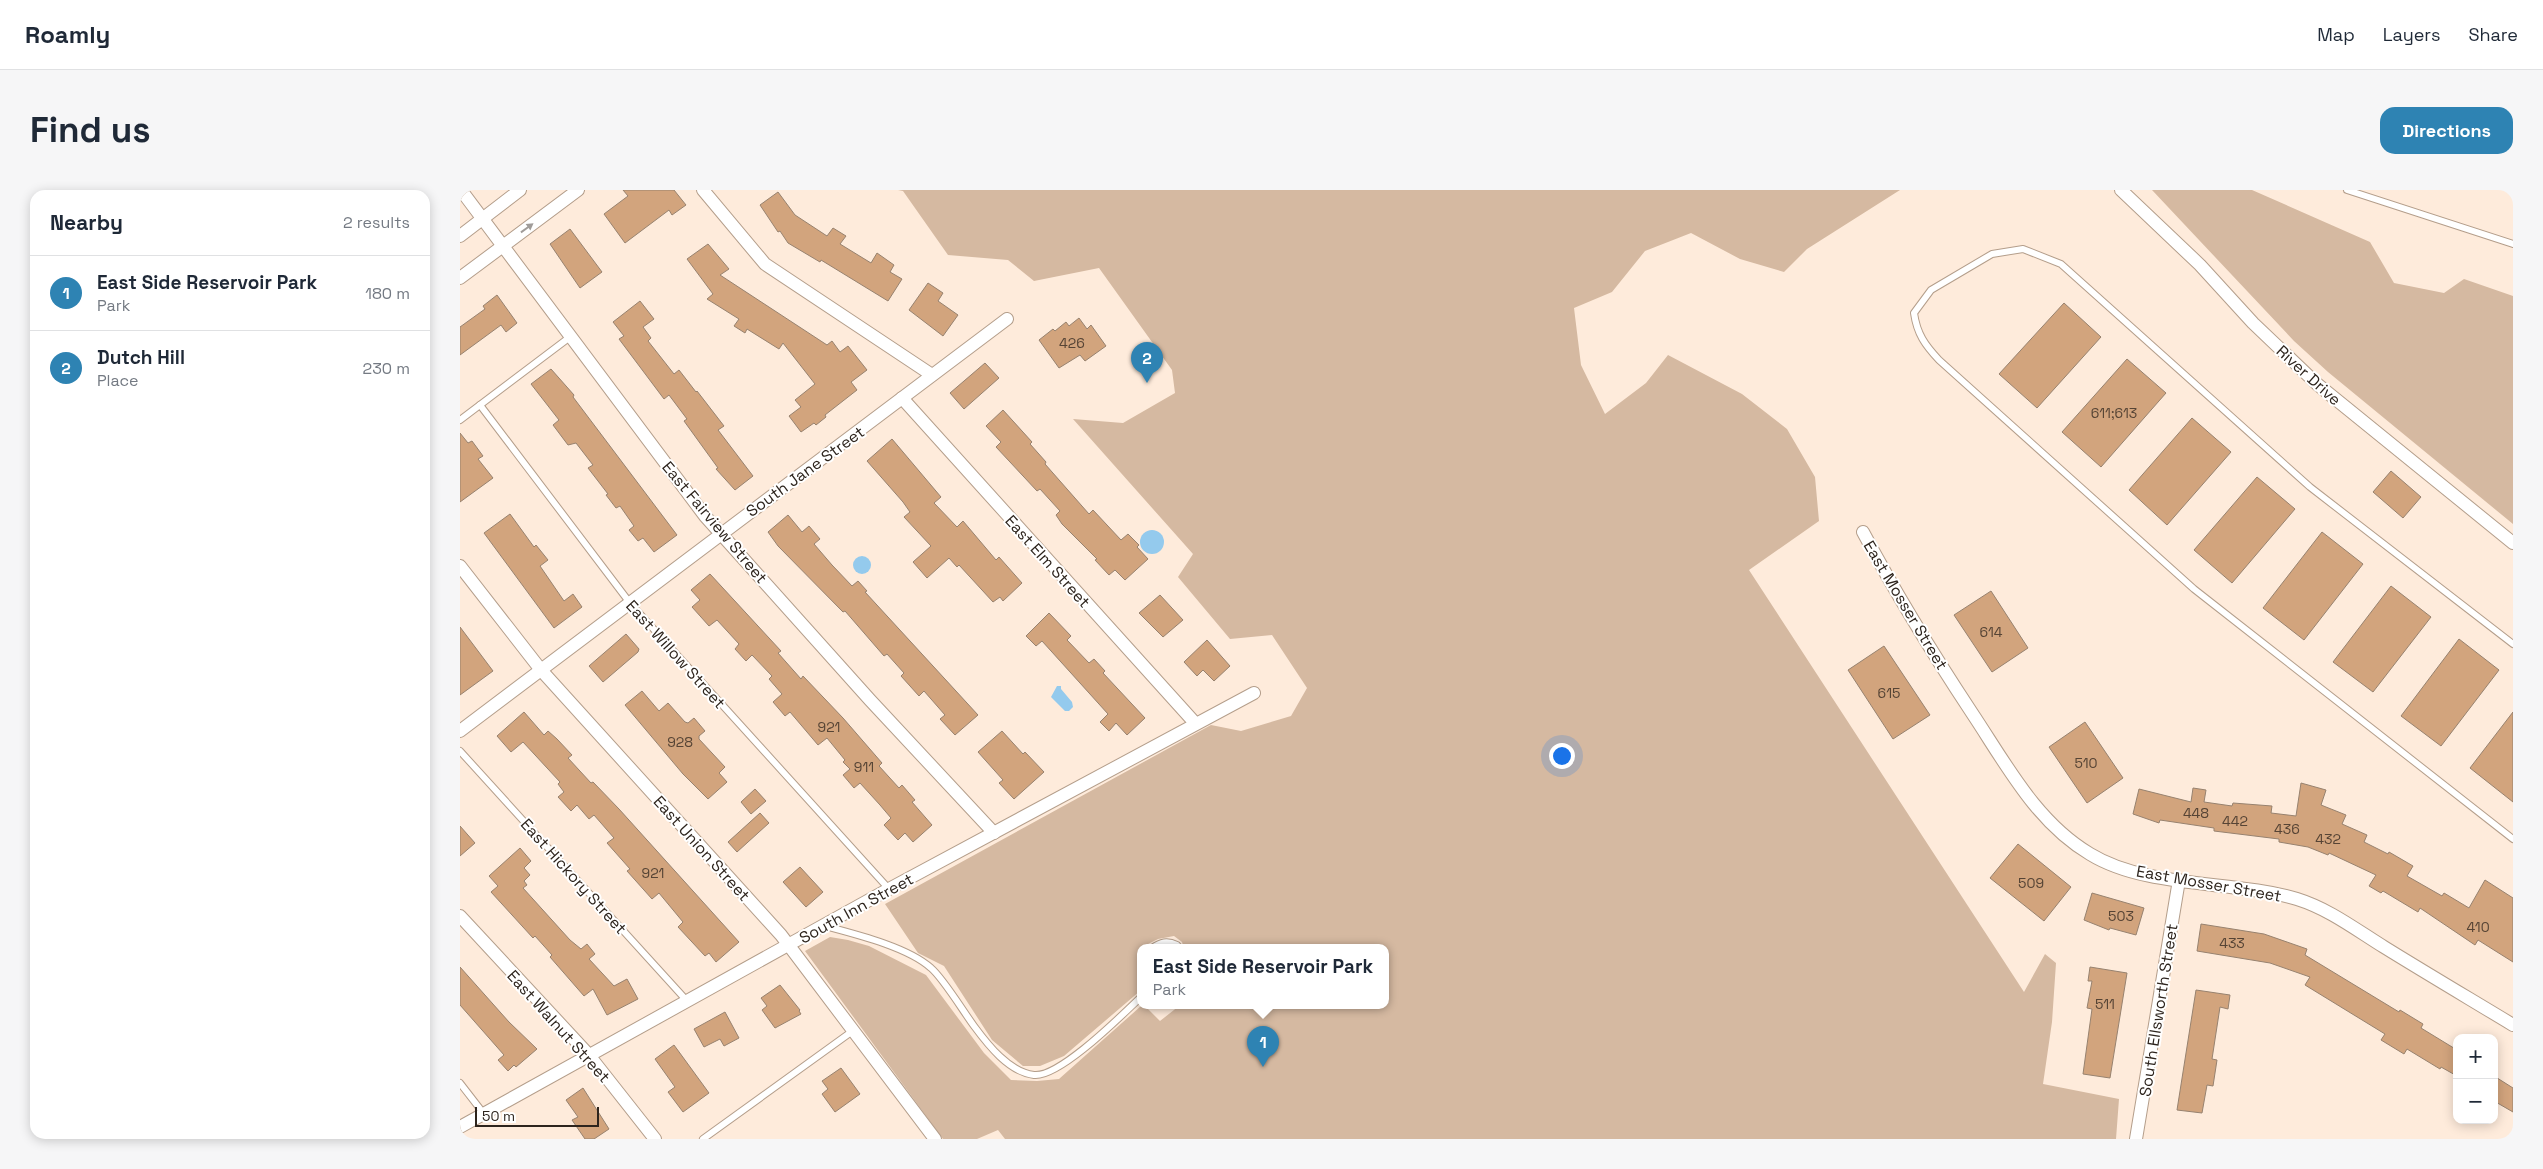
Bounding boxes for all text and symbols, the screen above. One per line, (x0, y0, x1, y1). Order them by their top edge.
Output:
text: Roamly (25, 19, 110, 50)
text: Map (2317, 23, 2355, 46)
text: Layers (2383, 23, 2440, 46)
text: Share (2468, 23, 2518, 46)
button: Directions (2380, 107, 2513, 154)
text: Find us (30, 108, 151, 152)
text: Nearby (50, 209, 123, 236)
text: 2 results (343, 212, 410, 233)
one-way arrow (520, 222, 533, 233)
text: East Side Reservoir Park (97, 270, 317, 295)
text: 1 (62, 283, 70, 304)
text: 180 m (365, 283, 410, 304)
text: Park (97, 295, 130, 316)
house number: 426 (1059, 334, 1085, 352)
street label: River Drive (2272, 341, 2346, 410)
pin: 2 (1131, 342, 1163, 383)
text: Dutch Hill (97, 345, 185, 370)
text: 2 (61, 358, 71, 379)
text: 230 m (363, 358, 410, 379)
text: Place (97, 370, 139, 391)
house number: 611;613 (2091, 404, 2137, 422)
street label: South Jane Street (742, 421, 869, 521)
street label: East Fairview Street (657, 457, 772, 588)
street label: East Elm Street (1000, 511, 1095, 612)
street label: East Mosser Street (1859, 537, 1952, 674)
street label: East Willow Street (621, 596, 730, 713)
house number: 614 (1979, 623, 2003, 641)
house number: 615 (1878, 684, 1900, 702)
house number: 921 (818, 718, 840, 736)
house number: 928 (667, 733, 693, 751)
your location (1549, 743, 1575, 769)
house number: 510 (2074, 754, 2098, 772)
house number: 911 (854, 758, 874, 776)
street label: East Union Street (649, 791, 755, 906)
house number: 448 (2183, 804, 2209, 822)
house number: 442 (2222, 812, 2248, 830)
street label: East Hickory Street (516, 814, 631, 939)
house number: 436 (2274, 820, 2300, 838)
house number: 432 (2315, 830, 2341, 848)
street label: East Mosser Street (2135, 860, 2283, 907)
house number: 921 (642, 864, 664, 882)
street label: South Inn Street (795, 868, 917, 948)
house number: 509 (2018, 874, 2044, 892)
house number: 503 (2108, 907, 2134, 925)
house number: 410 (2466, 918, 2490, 936)
street label: South Ellsworth Street (2134, 922, 2183, 1098)
house number: 433 (2219, 934, 2245, 952)
popup (1137, 944, 1389, 1009)
text: East Side Reservoir Park (1153, 954, 1373, 979)
street label: East Walnut Street (502, 966, 615, 1087)
text: Park (1153, 979, 1186, 1000)
house number: 511 (2095, 995, 2115, 1013)
pin: 1 (1247, 1026, 1279, 1067)
map controls (2453, 1034, 2498, 1124)
button: + (2453, 1034, 2498, 1079)
button: − (2453, 1079, 2498, 1124)
scale bar (475, 1104, 599, 1127)
text: 50 m (482, 1107, 515, 1125)

